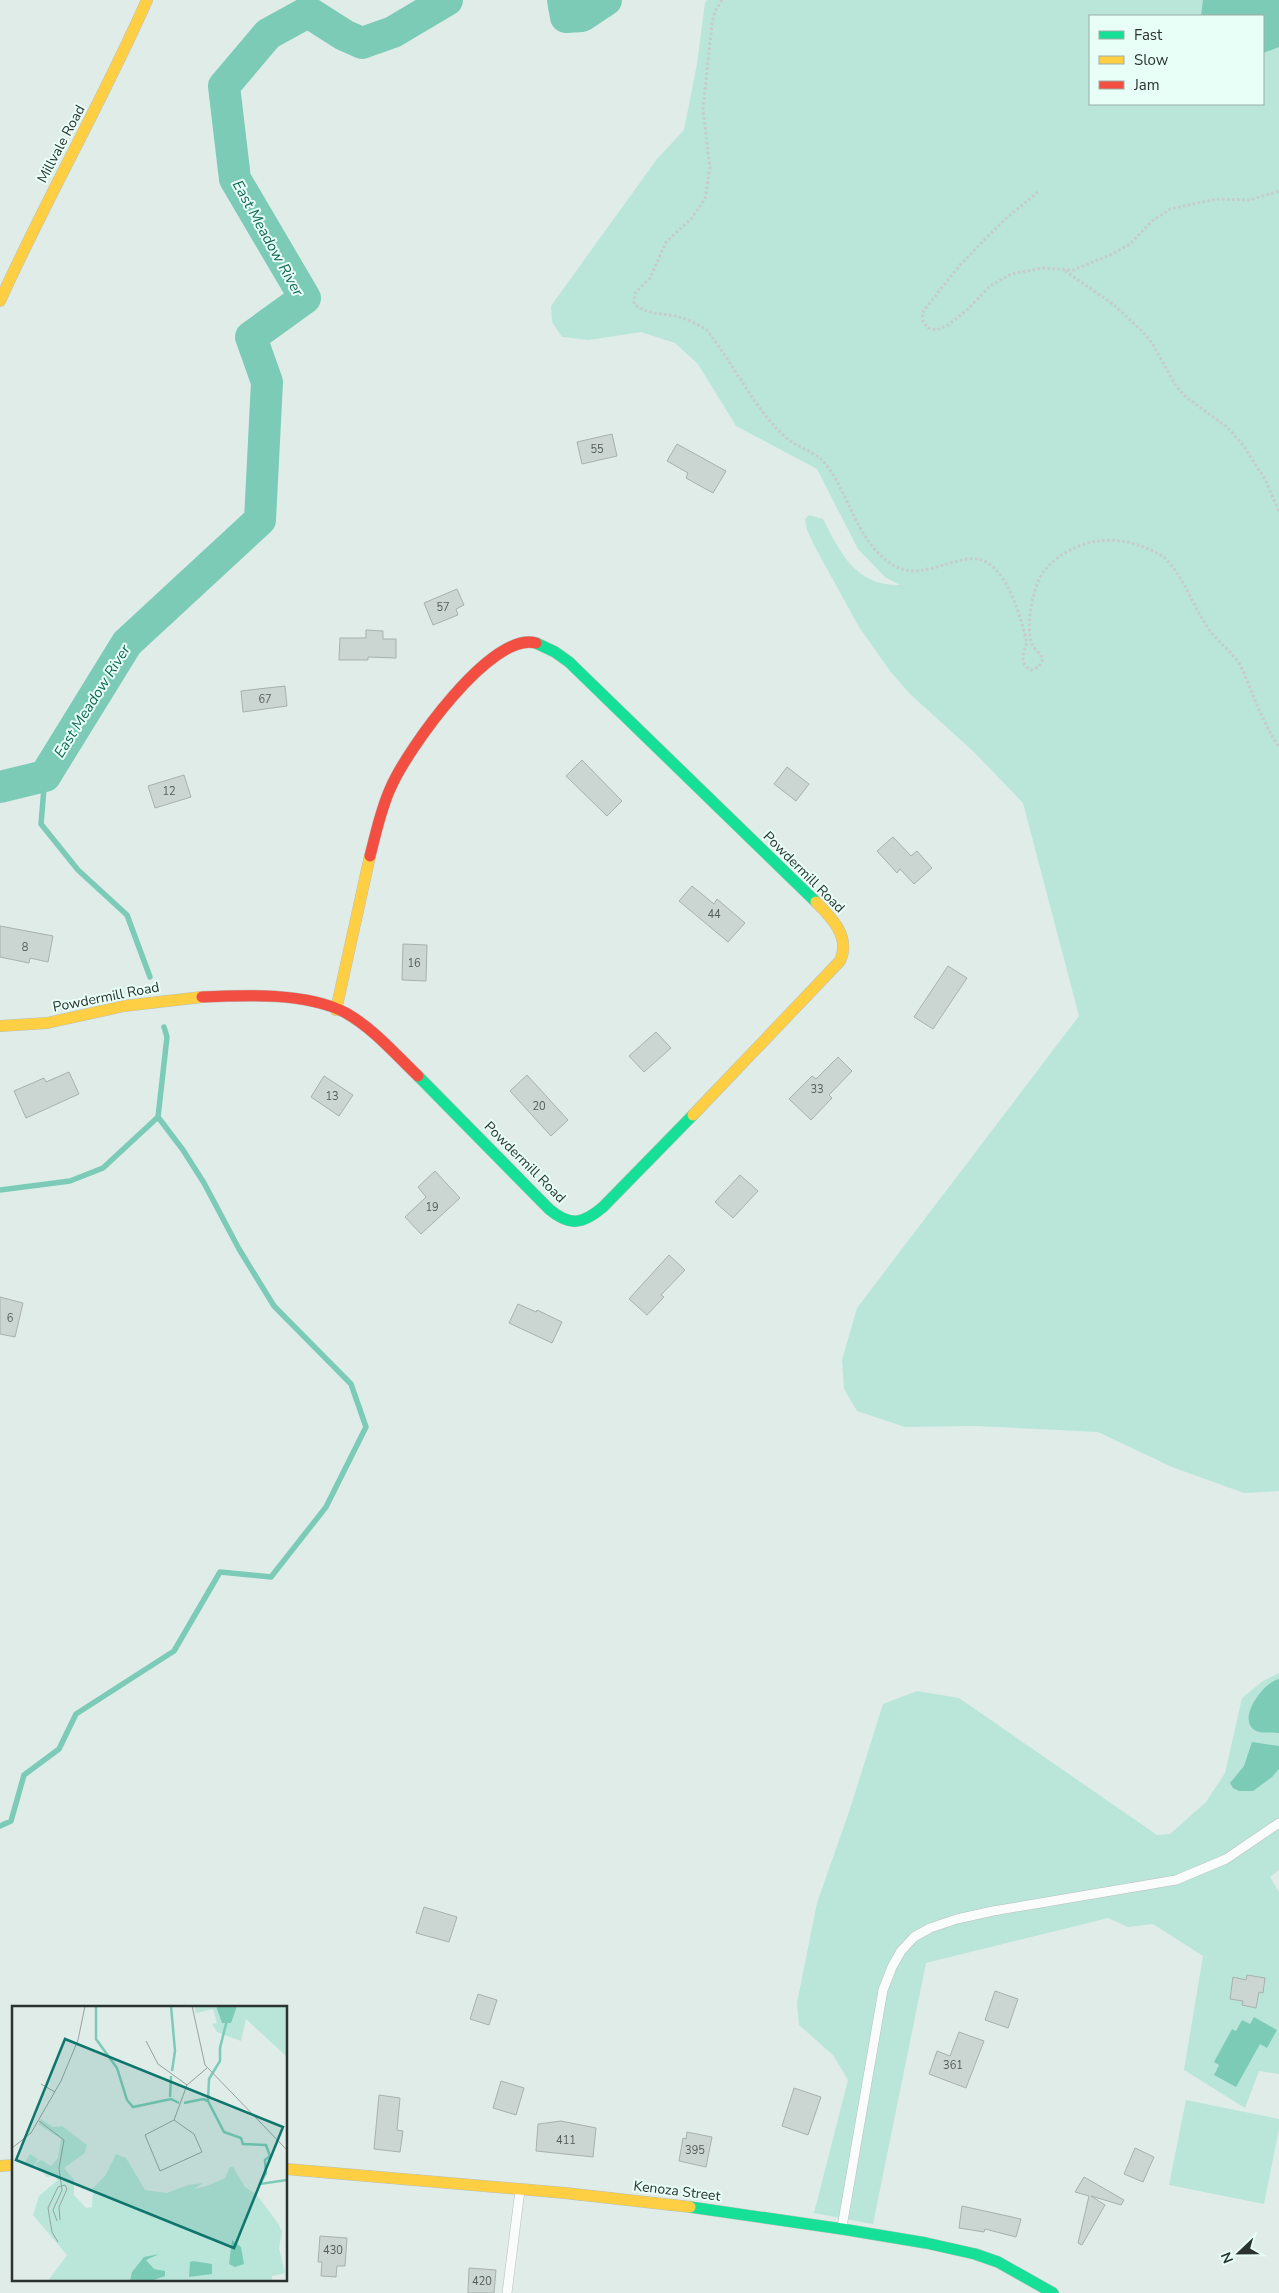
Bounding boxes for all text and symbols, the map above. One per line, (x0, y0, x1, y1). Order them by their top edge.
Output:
legend (1089, 15, 1264, 105)
text: Fast (1134, 25, 1163, 45)
text: Slow (1134, 50, 1169, 70)
text: Jam (1133, 75, 1160, 95)
street label: Millvale Road (33, 102, 89, 186)
water label: East Meadow River (228, 177, 308, 300)
house number: 55 (590, 442, 604, 457)
house number: 57 (436, 600, 450, 615)
water label: East Meadow River (49, 640, 135, 761)
house number: 67 (258, 692, 272, 707)
house number: 12 (162, 784, 176, 799)
street label: Powdermill Road (759, 827, 849, 917)
house number: 44 (707, 907, 721, 922)
house number: 8 (22, 940, 29, 955)
house number: 16 (407, 956, 421, 971)
street label: Powdermill Road (51, 977, 161, 1017)
house number: 33 (810, 1082, 824, 1097)
house number: 13 (325, 1089, 339, 1104)
house number: 20 (532, 1099, 546, 1114)
street label: Powdermill Road (480, 1117, 570, 1207)
house number: 19 (425, 1200, 439, 1215)
house number: 6 (7, 1311, 14, 1326)
inset map (12, 2006, 288, 2280)
house number: 361 (943, 2058, 963, 2073)
house number: 411 (556, 2133, 576, 2148)
house number: 395 (685, 2143, 705, 2158)
street label: Kenoza Street (633, 2176, 722, 2206)
north arrow (1214, 2228, 1264, 2278)
house number: 430 (323, 2243, 343, 2258)
text: N (1217, 2249, 1238, 2266)
house number: 420 (472, 2274, 492, 2289)

